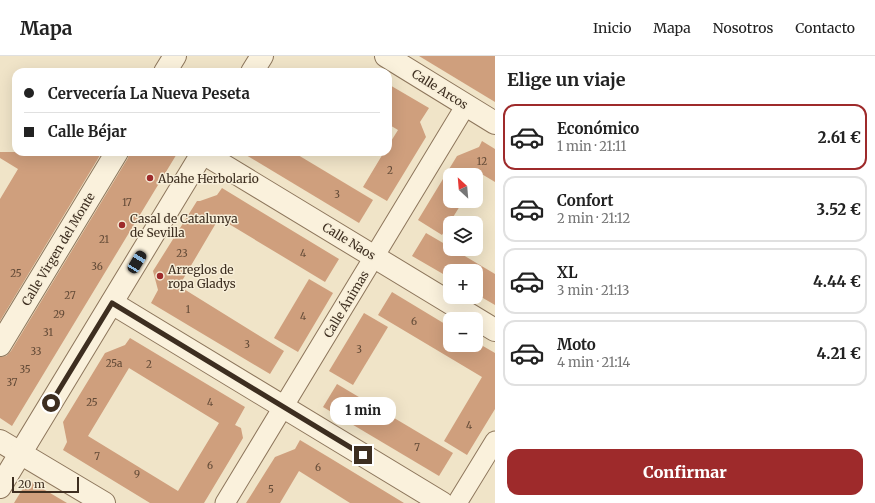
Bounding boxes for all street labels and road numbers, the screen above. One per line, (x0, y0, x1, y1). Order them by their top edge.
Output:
street label: Calle Arcos (409, 66, 471, 112)
street label: Calle Virgen del Monte (18, 190, 98, 308)
street label: Calle Naos (320, 219, 378, 263)
street label: Calle Ánimas (320, 268, 372, 340)

